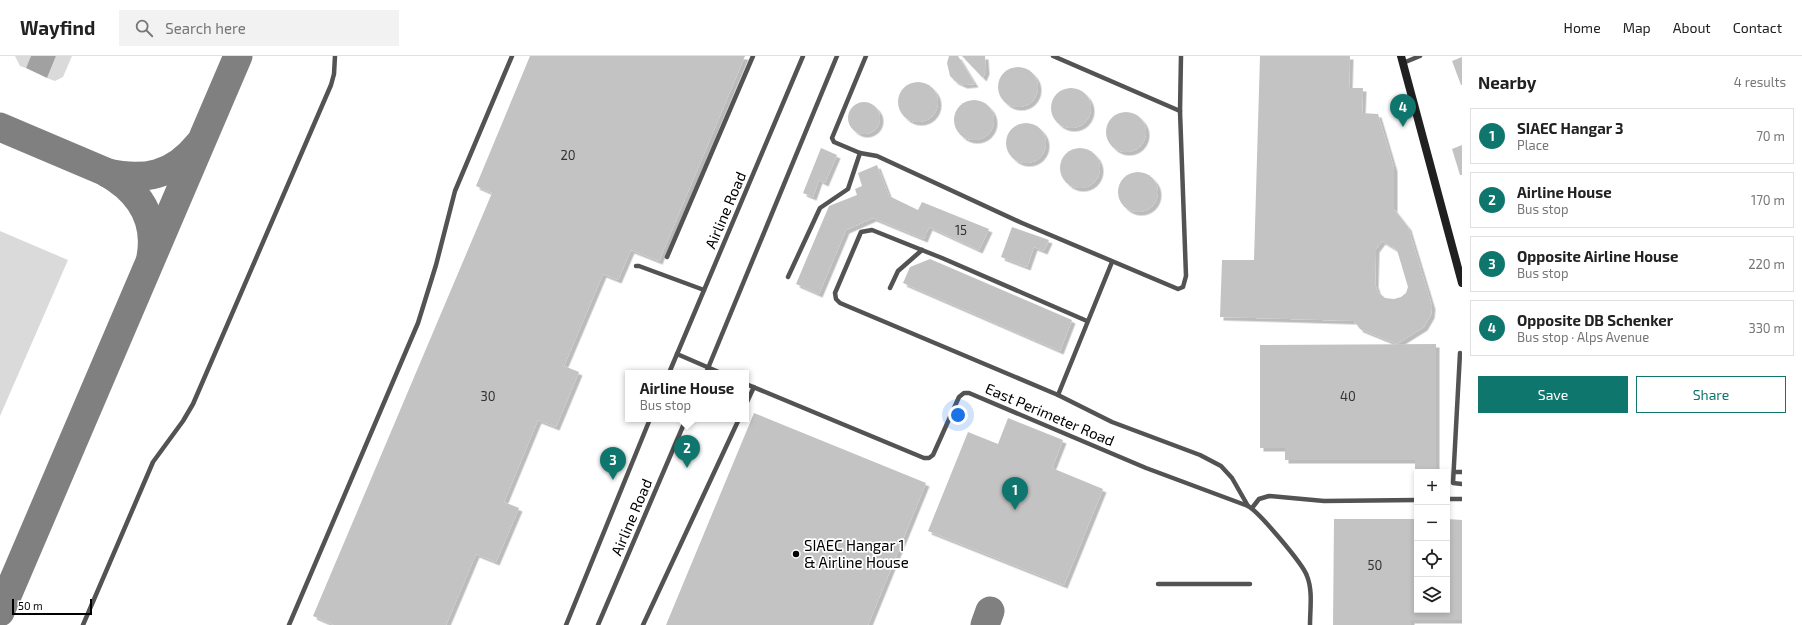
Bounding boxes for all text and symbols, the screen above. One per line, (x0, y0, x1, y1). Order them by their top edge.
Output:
search box (119, 10, 399, 46)
text: Wayfind (20, 16, 95, 39)
icon: search (133, 17, 155, 39)
text: Search here (165, 19, 246, 37)
text: Home (1564, 19, 1601, 36)
text: Map (1623, 19, 1651, 36)
text: About (1673, 19, 1711, 36)
text: Contact (1733, 19, 1782, 36)
text: Nearby (1478, 72, 1536, 92)
text: 4 results (1734, 74, 1786, 90)
pin: 4 (1390, 94, 1416, 127)
text: SIAEC Hangar 3 (1517, 119, 1624, 137)
text: 1 (1489, 128, 1495, 144)
text: 70 m (1756, 128, 1785, 144)
text: Place (1517, 137, 1549, 153)
house number: 20 (560, 147, 576, 163)
street label: Airline Road (701, 169, 749, 251)
text: Airline House (1517, 183, 1612, 201)
text: 2 (1488, 192, 1496, 208)
text: 170 m (1751, 192, 1785, 208)
text: Bus stop (1517, 201, 1568, 217)
house number: 15 (955, 222, 967, 238)
text: Opposite Airline House (1517, 247, 1678, 265)
text: 3 (1488, 256, 1496, 272)
text: 220 m (1748, 256, 1785, 272)
text: Bus stop (1517, 265, 1568, 281)
text: Opposite DB Schenker (1517, 311, 1673, 329)
text: 4 (1488, 320, 1496, 336)
text: 330 m (1748, 320, 1785, 336)
text: Bus stop · Alps Avenue (1517, 329, 1649, 345)
popup (625, 370, 749, 422)
button: Save (1478, 376, 1628, 413)
button: Share (1636, 376, 1786, 413)
text: Airline House (640, 379, 734, 397)
street label: East Perimeter Road (983, 379, 1117, 449)
house number: 30 (480, 388, 496, 404)
house number: 40 (1340, 388, 1356, 404)
text: Bus stop (640, 397, 691, 413)
your location (948, 405, 968, 425)
pin: 2 (674, 435, 700, 468)
pin: 3 (600, 447, 626, 480)
map controls (1414, 469, 1450, 613)
button: + (1414, 469, 1450, 505)
street label: Airline Road (607, 476, 655, 558)
pin: 1 (1002, 477, 1028, 510)
button: − (1414, 505, 1450, 541)
place label: SIAEC Hangar 1 & Airline House (804, 536, 909, 571)
button: locate (1414, 541, 1450, 577)
marker: SIAEC Hangar 1 & Airline House (791, 549, 801, 559)
house number: 50 (1368, 557, 1382, 573)
button: layers (1414, 577, 1450, 613)
scale bar (12, 597, 92, 616)
text: 50 m (18, 599, 43, 612)

